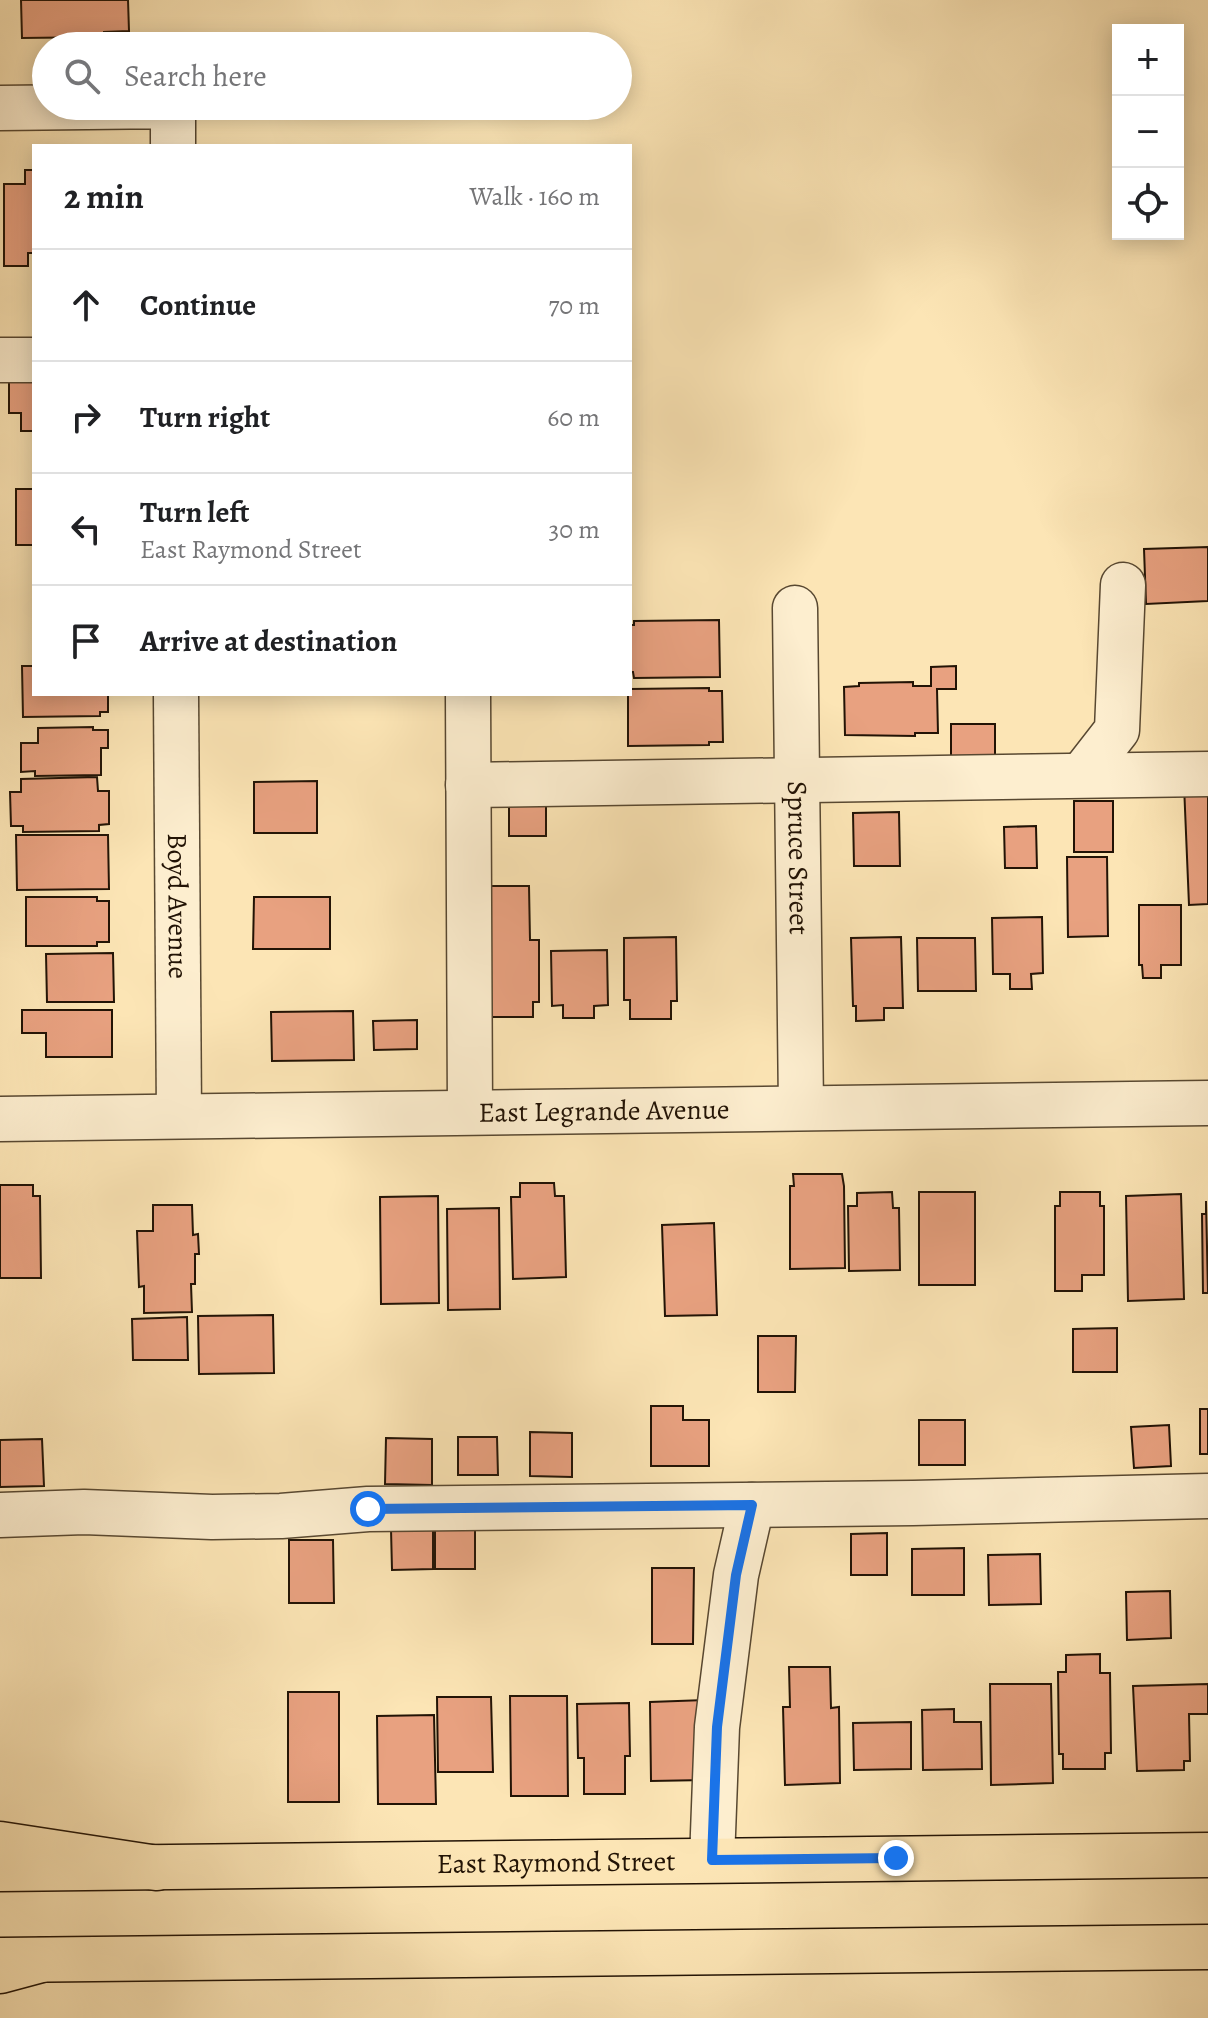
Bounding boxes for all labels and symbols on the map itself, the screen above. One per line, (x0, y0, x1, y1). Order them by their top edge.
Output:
street label: Spruce Street (778, 781, 818, 935)
street label: Boyd Avenue (158, 833, 197, 979)
street label: East Legrande Avenue (478, 1090, 730, 1132)
route start (350, 1491, 386, 1527)
route end (878, 1840, 914, 1876)
street label: East Raymond Street (436, 1842, 676, 1883)

